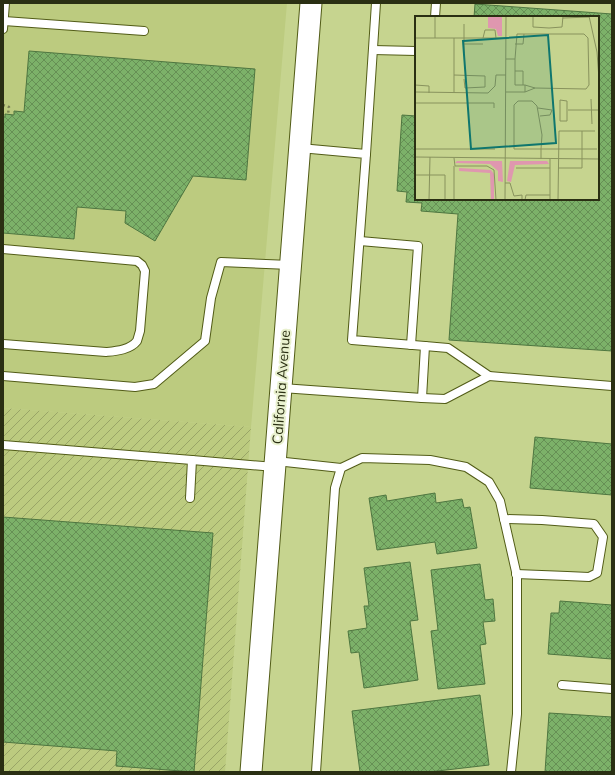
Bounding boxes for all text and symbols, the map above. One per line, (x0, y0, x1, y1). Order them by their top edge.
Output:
inset map (415, 16, 599, 200)
street label: California Avenue (268, 329, 294, 445)

